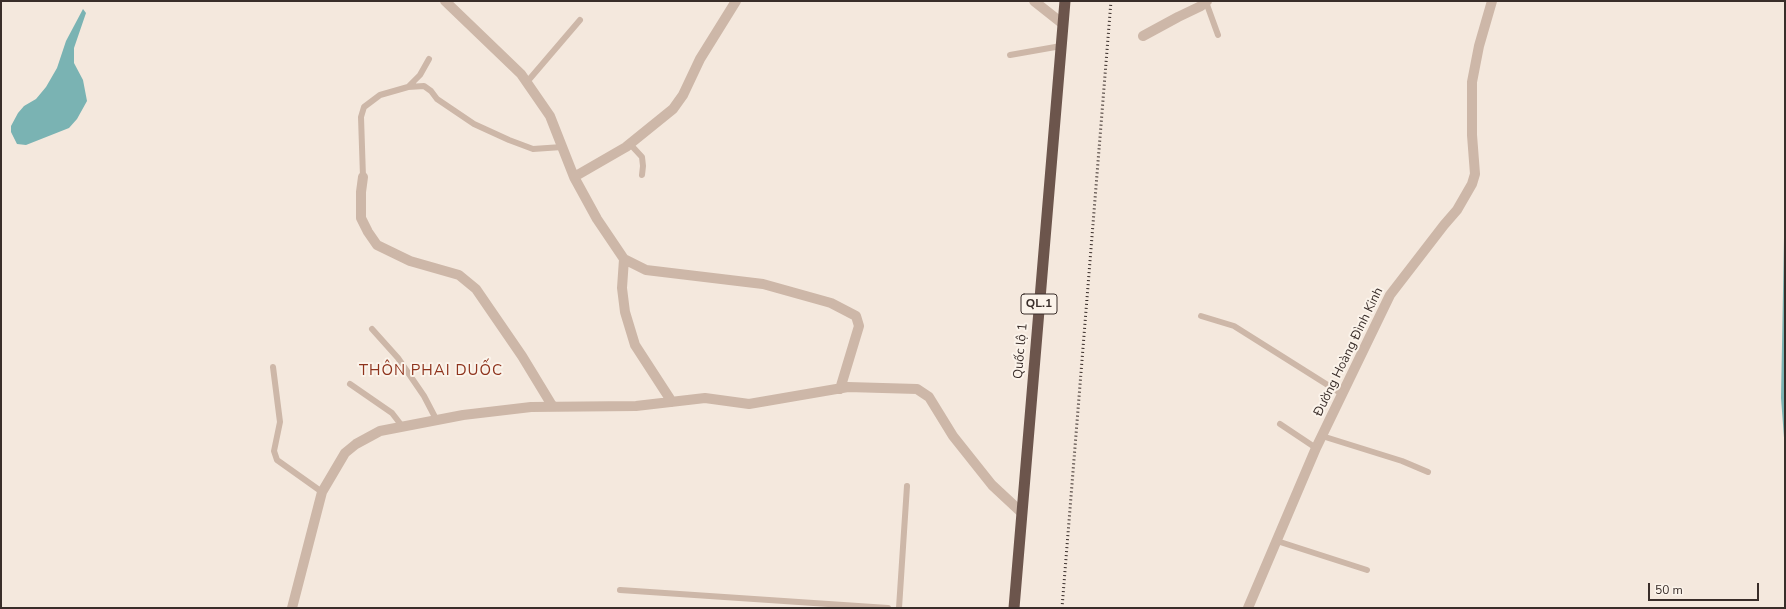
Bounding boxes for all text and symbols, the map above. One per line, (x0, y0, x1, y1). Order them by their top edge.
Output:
street label: Đường Hoàng Đình Kinh (1311, 285, 1387, 419)
road number: QL.1 (1021, 294, 1057, 314)
street label: Quốc lộ 1 (1011, 322, 1031, 380)
district label: THÔN PHAI DUỐC (359, 362, 503, 380)
scale bar (1650, 575, 1761, 601)
text: 50 m (1655, 582, 1683, 598)

